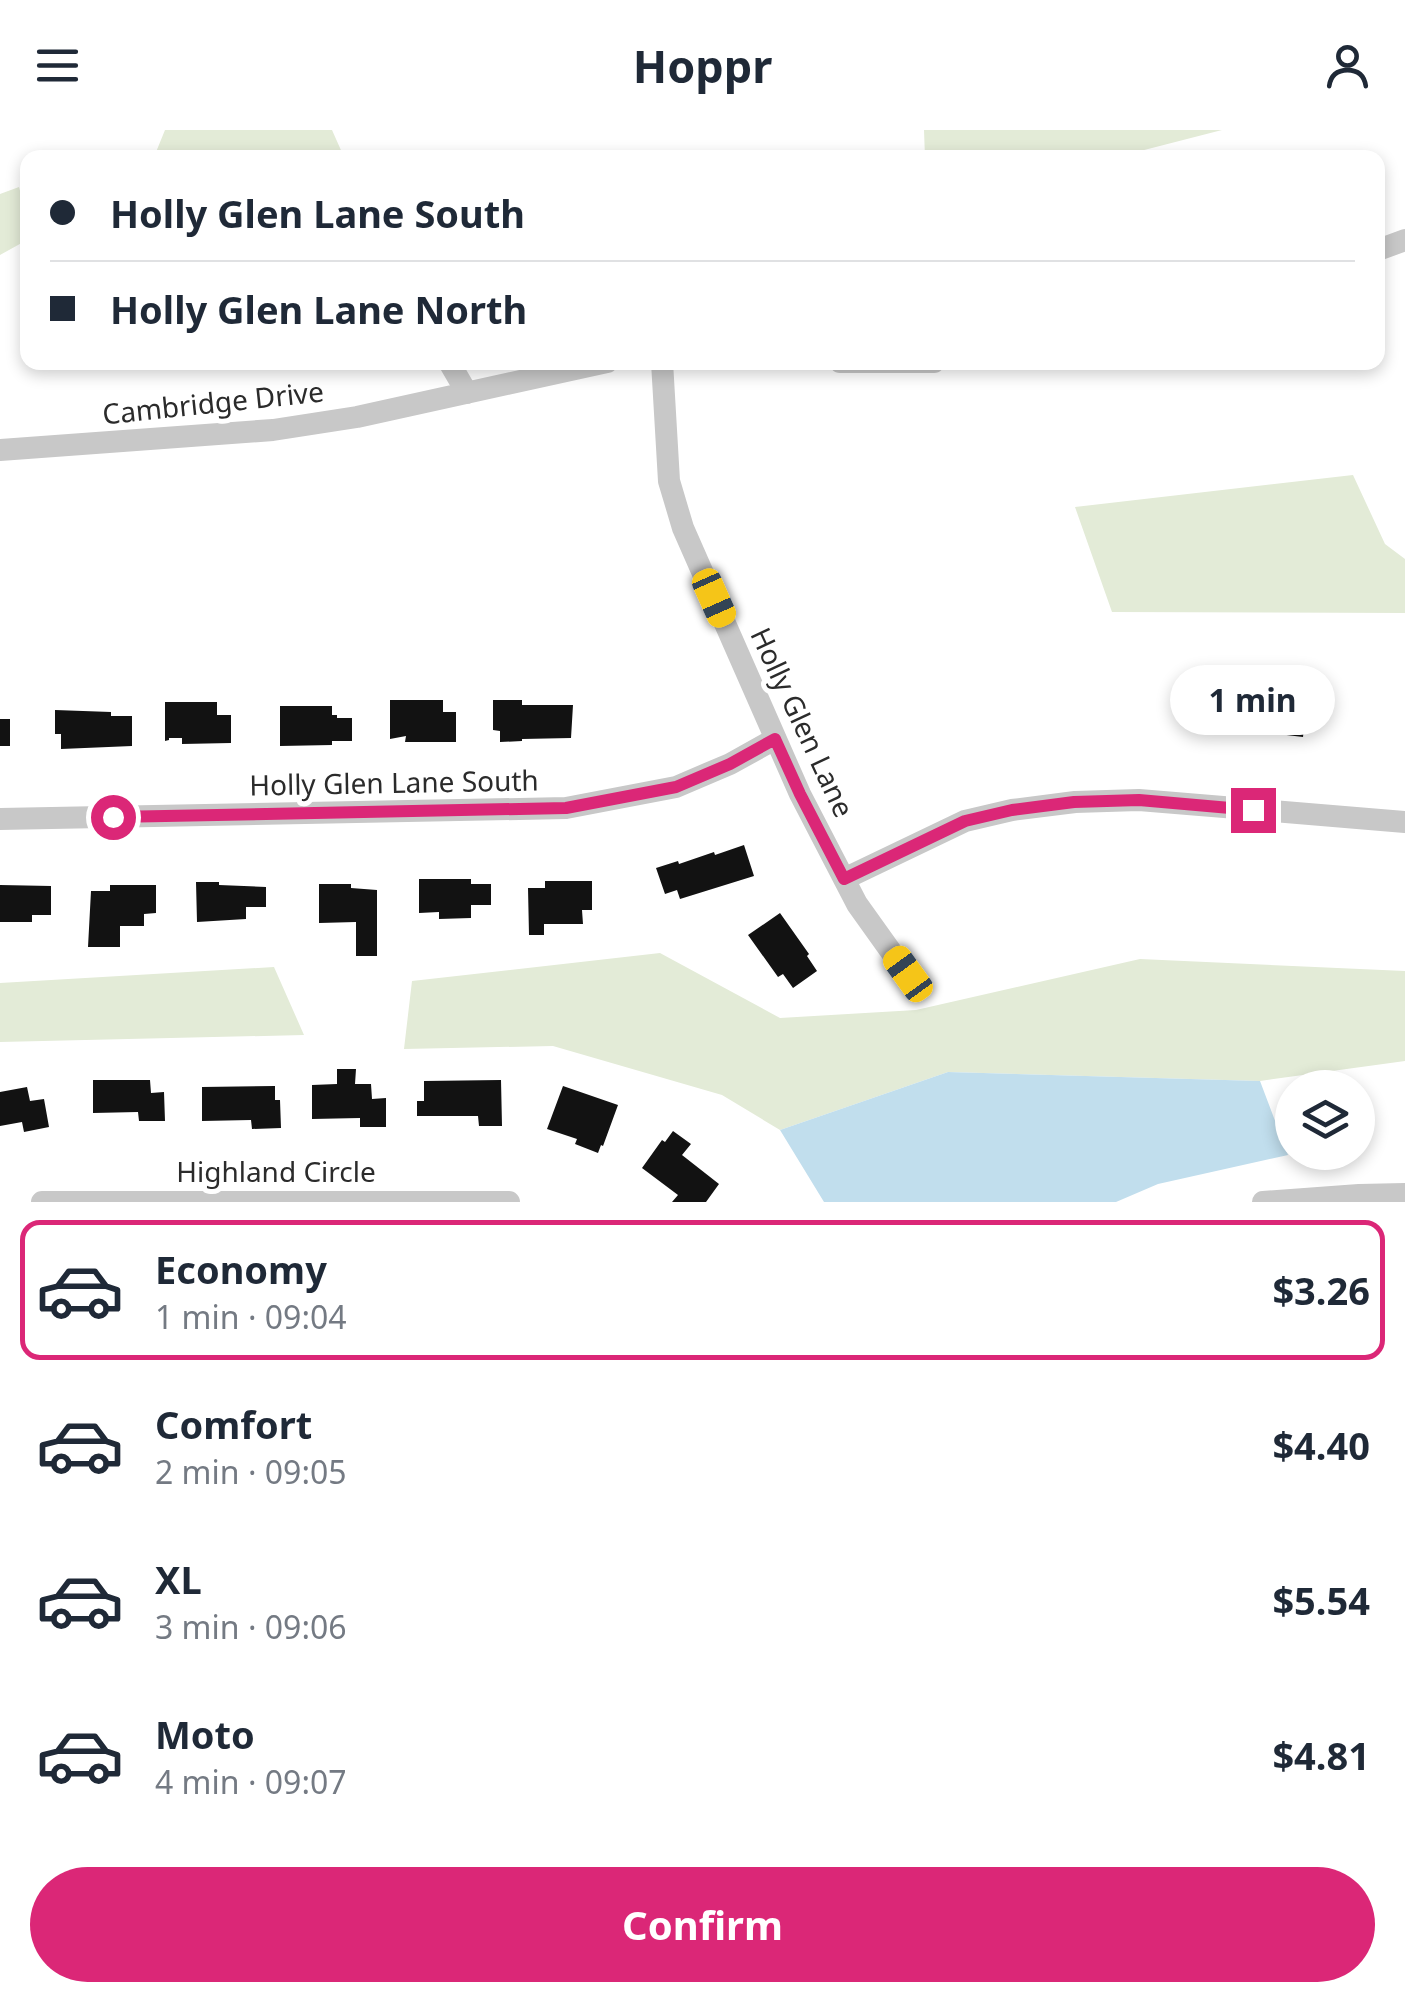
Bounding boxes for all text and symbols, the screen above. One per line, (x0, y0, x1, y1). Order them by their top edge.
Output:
text: Hoppr (633, 35, 772, 96)
icon: menu (30, 38, 85, 93)
icon: person (1320, 38, 1375, 93)
text: Holly Glen Lane South (110, 187, 525, 239)
text: Holly Glen Lane North (110, 283, 527, 335)
street label: Cambridge Drive (100, 371, 326, 433)
car (688, 564, 740, 632)
street label: Holly Glen Lane (742, 621, 864, 823)
callout: 1 min (1170, 665, 1336, 735)
text: 1 min (1208, 678, 1297, 721)
street label: Holly Glen Lane South (249, 760, 539, 804)
route end (1231, 788, 1276, 833)
route start (91, 795, 136, 840)
car (878, 941, 938, 1007)
map controls (1275, 1070, 1375, 1170)
button: layers (1275, 1070, 1375, 1170)
street label: Highland Circle (176, 1152, 376, 1190)
text: Economy (155, 1243, 327, 1295)
icon: car (35, 1245, 125, 1335)
text: $3.26 (1272, 1264, 1370, 1316)
text: 1 min · 09:04 (155, 1295, 347, 1338)
text: Comfort (155, 1398, 312, 1450)
icon: car (35, 1400, 125, 1490)
text: $4.40 (1272, 1419, 1370, 1471)
text: 2 min · 09:05 (155, 1450, 347, 1493)
text: XL (155, 1553, 202, 1605)
icon: car (35, 1555, 125, 1645)
text: $5.54 (1272, 1574, 1370, 1626)
text: 3 min · 09:06 (155, 1605, 347, 1648)
text: Moto (155, 1708, 255, 1760)
icon: car (35, 1710, 125, 1800)
text: $4.81 (1272, 1729, 1370, 1781)
text: 4 min · 09:07 (155, 1760, 347, 1803)
button: Confirm (30, 1867, 1375, 1982)

